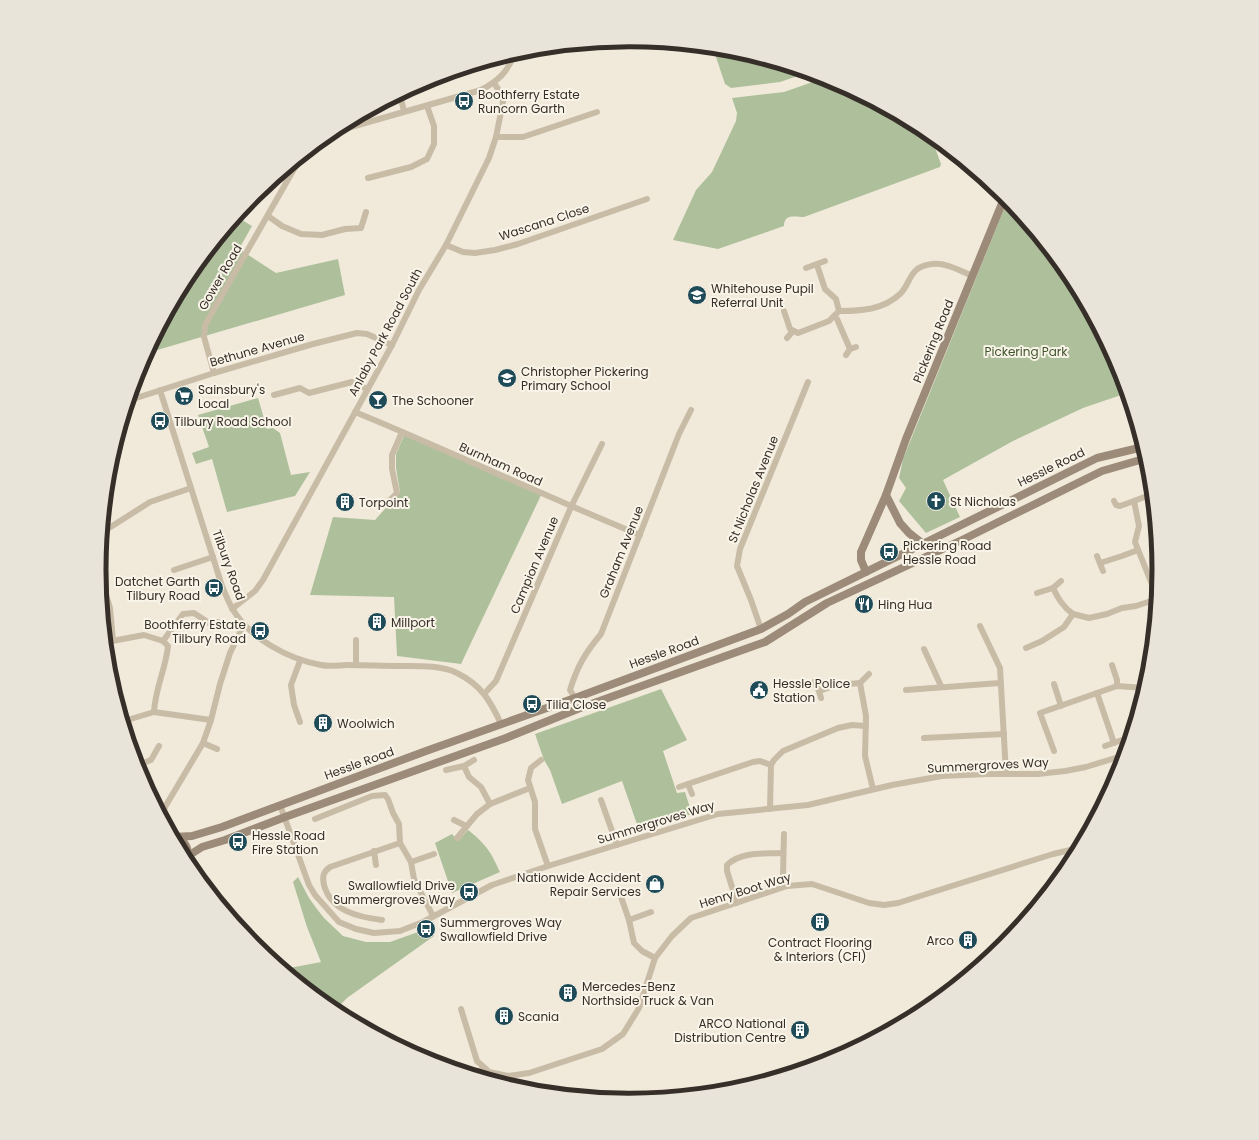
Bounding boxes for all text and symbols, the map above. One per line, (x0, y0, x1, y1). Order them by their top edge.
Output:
place label: Boothferry Estate Runcorn Garth (478, 86, 580, 117)
bus stop icon: Boothferry Estate Runcorn Garth (453, 90, 475, 112)
street label: Wascana Close (497, 199, 591, 245)
street label: Gower Road (194, 241, 246, 313)
street label: Anlaby Park Road South (344, 265, 426, 399)
place label: Whitehouse Pupil Referral Unit (711, 280, 814, 311)
school or university icon: Whitehouse Pupil Referral Unit (686, 284, 708, 306)
street label: Pickering Road (909, 297, 957, 385)
street label: Bethune Avenue (208, 327, 306, 371)
park label: Pickering Park (985, 343, 1068, 360)
place label: Christopher Pickering Primary School (521, 363, 649, 394)
school or university icon: Christopher Pickering Primary School (496, 367, 518, 389)
place label: Sainsbury's Local (198, 381, 265, 412)
supermarket icon: Sainsbury's Local (173, 385, 195, 407)
bar icon: The Schooner (367, 389, 389, 411)
place label: The Schooner (392, 392, 474, 409)
bus stop icon: Tilbury Road School (149, 410, 171, 432)
place label: Tilbury Road School (174, 413, 291, 430)
street label: St Nicholas Avenue (724, 433, 782, 545)
street label: Burnham Road (457, 438, 545, 490)
street label: Hessle Road (1014, 443, 1088, 491)
church icon: St Nicholas (925, 490, 947, 512)
building icon: Torpoint (334, 491, 356, 513)
place label: St Nicholas (950, 493, 1016, 510)
place label: Torpoint (359, 494, 408, 511)
street label: Graham Avenue (595, 503, 647, 601)
street label: Campion Avenue (506, 514, 562, 616)
street label: Tilbury Road (208, 527, 250, 603)
place label: Pickering Road Hessle Road (903, 537, 991, 568)
bus stop icon: Pickering Road Hessle Road (878, 541, 900, 563)
place label: Datchet Garth Tilbury Road (115, 573, 200, 604)
bus stop icon: Datchet Garth Tilbury Road (203, 577, 225, 599)
restaurant icon: Hing Hua (853, 593, 875, 615)
place label: Hing Hua (878, 596, 932, 613)
building icon: Millport (366, 611, 388, 633)
place label: Millport (391, 614, 435, 631)
place label: Boothferry Estate Tilbury Road (144, 616, 246, 647)
bus stop icon: Boothferry Estate Tilbury Road (249, 620, 271, 642)
street label: Hessle Road (627, 632, 701, 672)
place label: Hessle Police Station (773, 675, 850, 706)
public building icon: Hessle Police Station (748, 679, 770, 701)
bus stop icon: Tilia Close (521, 693, 543, 715)
place label: Tilia Close (546, 696, 606, 713)
building icon: Woolwich (312, 712, 334, 734)
place label: Woolwich (337, 715, 395, 732)
street label: Hessle Road (322, 743, 396, 783)
street label: Summergroves Way (927, 753, 1050, 777)
street label: Summergroves Way (595, 796, 717, 848)
place label: Hessle Road Fire Station (252, 827, 325, 858)
bus stop icon: Hessle Road Fire Station (227, 831, 249, 853)
street label: Henry Boot Way (697, 868, 793, 912)
place label: Nationwide Accident Repair Services (517, 869, 641, 900)
shop icon: Nationwide Accident Repair Services (644, 873, 666, 895)
place label: Swallowfield Drive Summergroves Way (333, 877, 455, 908)
bus stop icon: Swallowfield Drive Summergroves Way (458, 881, 480, 903)
building icon: Contract Flooring & Interiors (CFI) (809, 911, 831, 933)
place label: Summergroves Way Swallowfield Drive (440, 914, 562, 945)
bus stop icon: Summergroves Way Swallowfield Drive (415, 918, 437, 940)
building icon: Arco (957, 929, 979, 951)
place label: Arco (926, 932, 954, 949)
place label: Contract Flooring & Interiors (CFI) (768, 934, 872, 965)
place label: Mercedes-Benz Northside Truck & Van (582, 978, 714, 1009)
building icon: Mercedes-Benz Northside Truck & Van (557, 982, 579, 1004)
building icon: Scania (493, 1005, 515, 1027)
place label: Scania (518, 1008, 559, 1025)
place label: ARCO National Distribution Centre (674, 1015, 786, 1046)
building icon: ARCO National Distribution Centre (789, 1019, 811, 1041)

